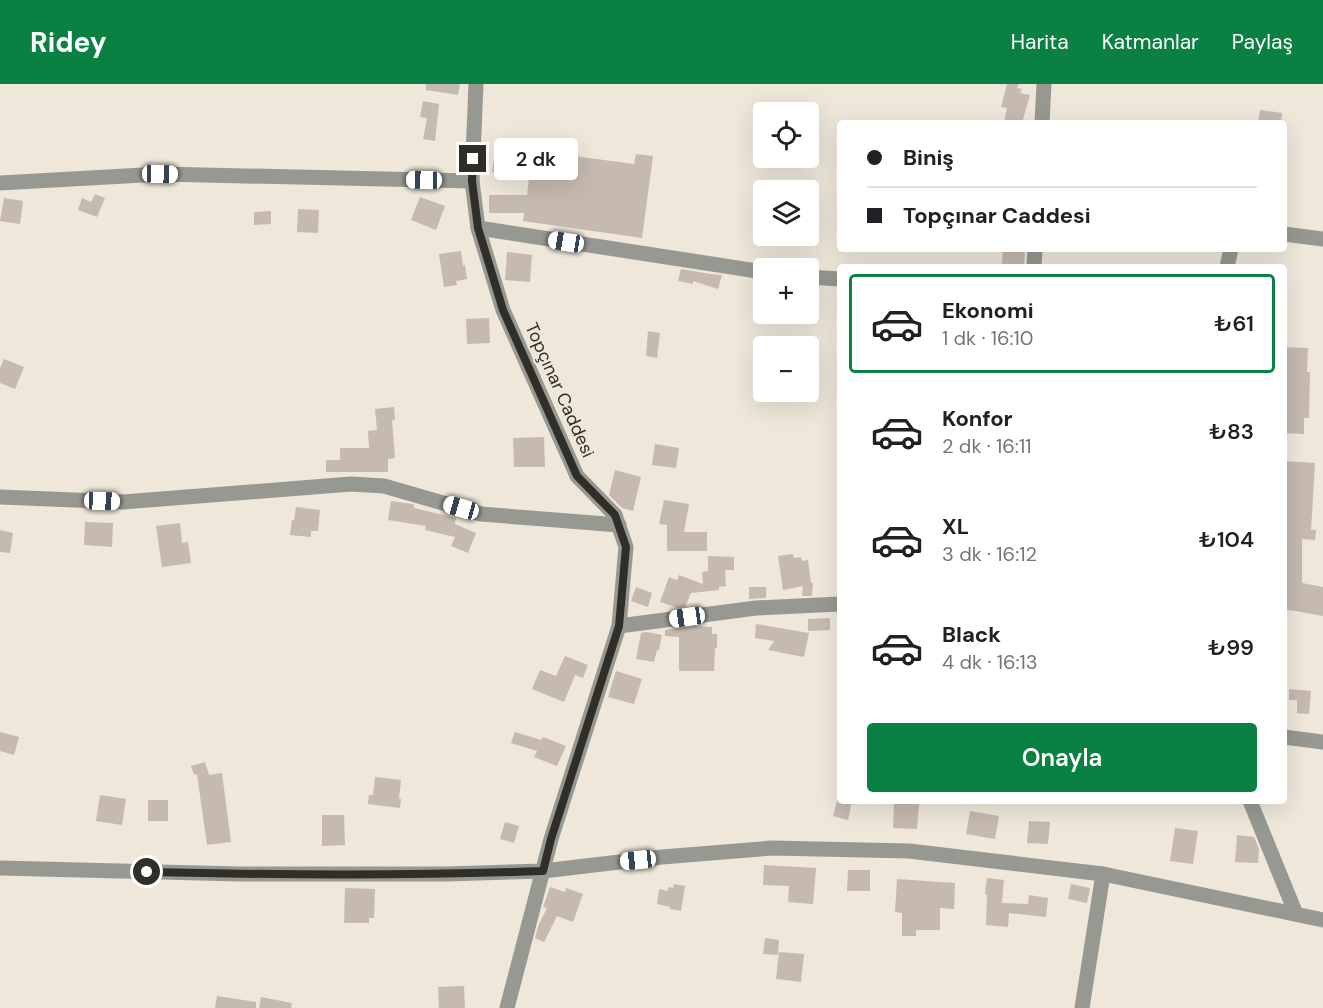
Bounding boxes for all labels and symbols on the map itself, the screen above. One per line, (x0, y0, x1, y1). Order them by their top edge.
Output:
callout: 2 dk (494, 138, 578, 180)
route end (459, 145, 486, 172)
car (142, 165, 178, 183)
car (406, 171, 442, 189)
car (547, 230, 585, 254)
street label: Topçınar Caddesi (520, 319, 600, 461)
car (84, 491, 120, 511)
car (441, 494, 481, 522)
car (668, 606, 706, 628)
car (619, 849, 657, 871)
route start (133, 858, 160, 885)

